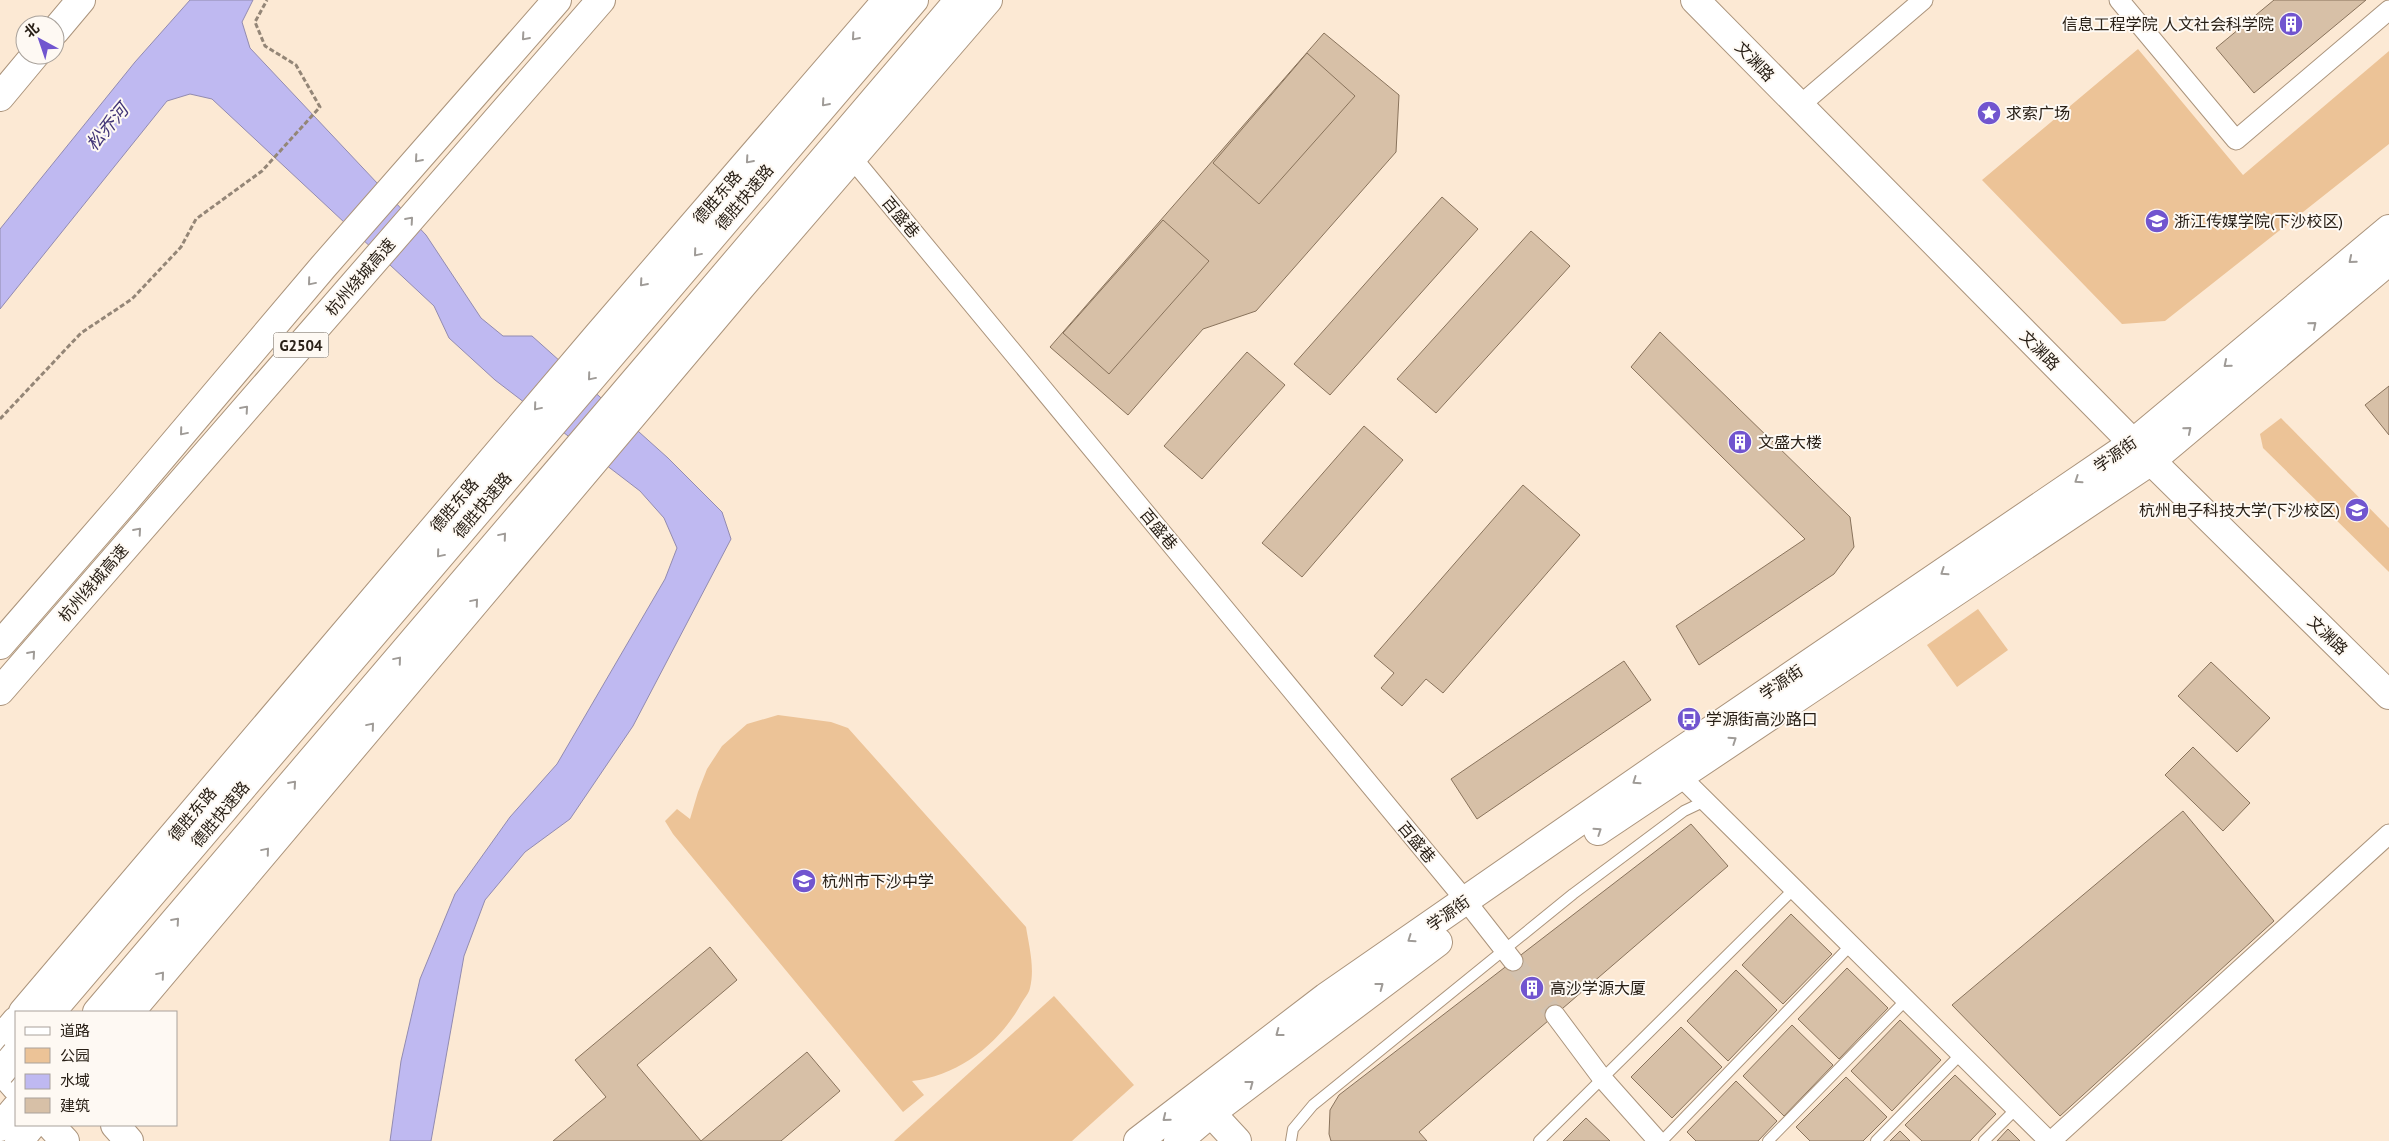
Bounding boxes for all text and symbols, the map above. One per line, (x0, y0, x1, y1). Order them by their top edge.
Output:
building icon: 信息工程学院 人文社会科学院 (2278, 11, 2304, 37)
place label: 信息工程学院 人文社会科学院 (2062, 14, 2274, 34)
north arrow (15, 15, 65, 65)
text: 北 (20, 19, 43, 41)
one-way arrow (521, 31, 530, 40)
one-way arrow (852, 31, 861, 40)
street label: 文渊路 (1731, 37, 1779, 85)
water label: 松乔河 (81, 97, 135, 155)
one-way arrow (822, 97, 831, 106)
place icon: 求索广场 (1976, 100, 2002, 126)
place label: 求索广场 (2006, 103, 2070, 123)
one-way arrow (415, 153, 423, 162)
one-way arrow (746, 154, 754, 163)
street label: 德胜快速路 (711, 160, 777, 234)
street label: 德胜东路 (688, 166, 746, 228)
street label: 百盛巷 (878, 192, 924, 242)
school or university icon: 浙江传媒学院(下沙校区) (2144, 208, 2170, 234)
place label: 浙江传媒学院(下沙校区) (2174, 211, 2343, 231)
one-way arrow (404, 217, 413, 226)
street label: 杭州绕城高速 (321, 234, 399, 320)
one-way arrow (693, 248, 702, 257)
one-way arrow (2348, 254, 2357, 263)
one-way arrow (308, 276, 317, 285)
one-way arrow (640, 277, 648, 286)
one-way arrow (2307, 322, 2316, 331)
street label: 文渊路 (2016, 326, 2064, 374)
road number: G2504 (274, 332, 328, 358)
one-way arrow (2224, 359, 2233, 367)
one-way arrow (589, 371, 597, 380)
one-way arrow (534, 401, 543, 410)
one-way arrow (240, 405, 249, 414)
one-way arrow (2183, 426, 2192, 435)
one-way arrow (180, 427, 189, 436)
building icon: 文盛大楼 (1727, 429, 1753, 455)
place label: 文盛大楼 (1758, 432, 1822, 452)
street label: 学源街 (2090, 432, 2140, 476)
street label: 德胜快速路 (449, 468, 515, 542)
street label: 德胜东路 (426, 474, 482, 536)
one-way arrow (2074, 474, 2083, 484)
school or university icon: 杭州电子科技大学(下沙校区) (2344, 497, 2370, 523)
place label: 杭州电子科技大学(下沙校区) (2139, 500, 2340, 520)
street label: 百盛巷 (1136, 504, 1182, 554)
one-way arrow (133, 528, 141, 537)
one-way arrow (498, 533, 507, 542)
street label: 杭州绕城高速 (54, 540, 132, 626)
one-way arrow (438, 548, 446, 557)
one-way arrow (1940, 566, 1949, 575)
one-way arrow (470, 599, 478, 608)
street label: 文渊路 (2304, 611, 2352, 659)
one-way arrow (26, 650, 35, 659)
one-way arrow (393, 657, 402, 666)
street label: 学源街 (1756, 660, 1806, 704)
bus stop icon: 学源街高沙路口 (1676, 706, 1702, 732)
place label: 学源街高沙路口 (1706, 709, 1818, 729)
one-way arrow (365, 723, 374, 732)
one-way arrow (1727, 737, 1736, 747)
one-way arrow (1633, 776, 1642, 784)
street label: 德胜快速路 (187, 777, 253, 851)
one-way arrow (288, 781, 297, 790)
street label: 德胜东路 (164, 783, 220, 845)
street label: 百盛巷 (1394, 817, 1440, 867)
one-way arrow (1592, 828, 1601, 837)
one-way arrow (260, 847, 269, 856)
school or university icon: 杭州市下沙中学 (791, 868, 817, 894)
place label: 杭州市下沙中学 (822, 871, 934, 891)
street label: 学源街 (1423, 891, 1473, 935)
one-way arrow (170, 917, 179, 926)
one-way arrow (1407, 933, 1417, 942)
one-way arrow (156, 972, 164, 981)
building icon: 高沙学源大厦 (1519, 975, 1545, 1001)
place label: 高沙学源大厦 (1550, 978, 1646, 998)
one-way arrow (1374, 983, 1384, 992)
legend (15, 1011, 178, 1126)
text: 道路 (60, 1021, 90, 1040)
one-way arrow (1275, 1027, 1285, 1036)
text: 公园 (60, 1046, 90, 1065)
text: 水域 (60, 1071, 90, 1090)
one-way arrow (1244, 1081, 1253, 1089)
text: 建筑 (60, 1096, 90, 1115)
one-way arrow (1163, 1113, 1172, 1122)

